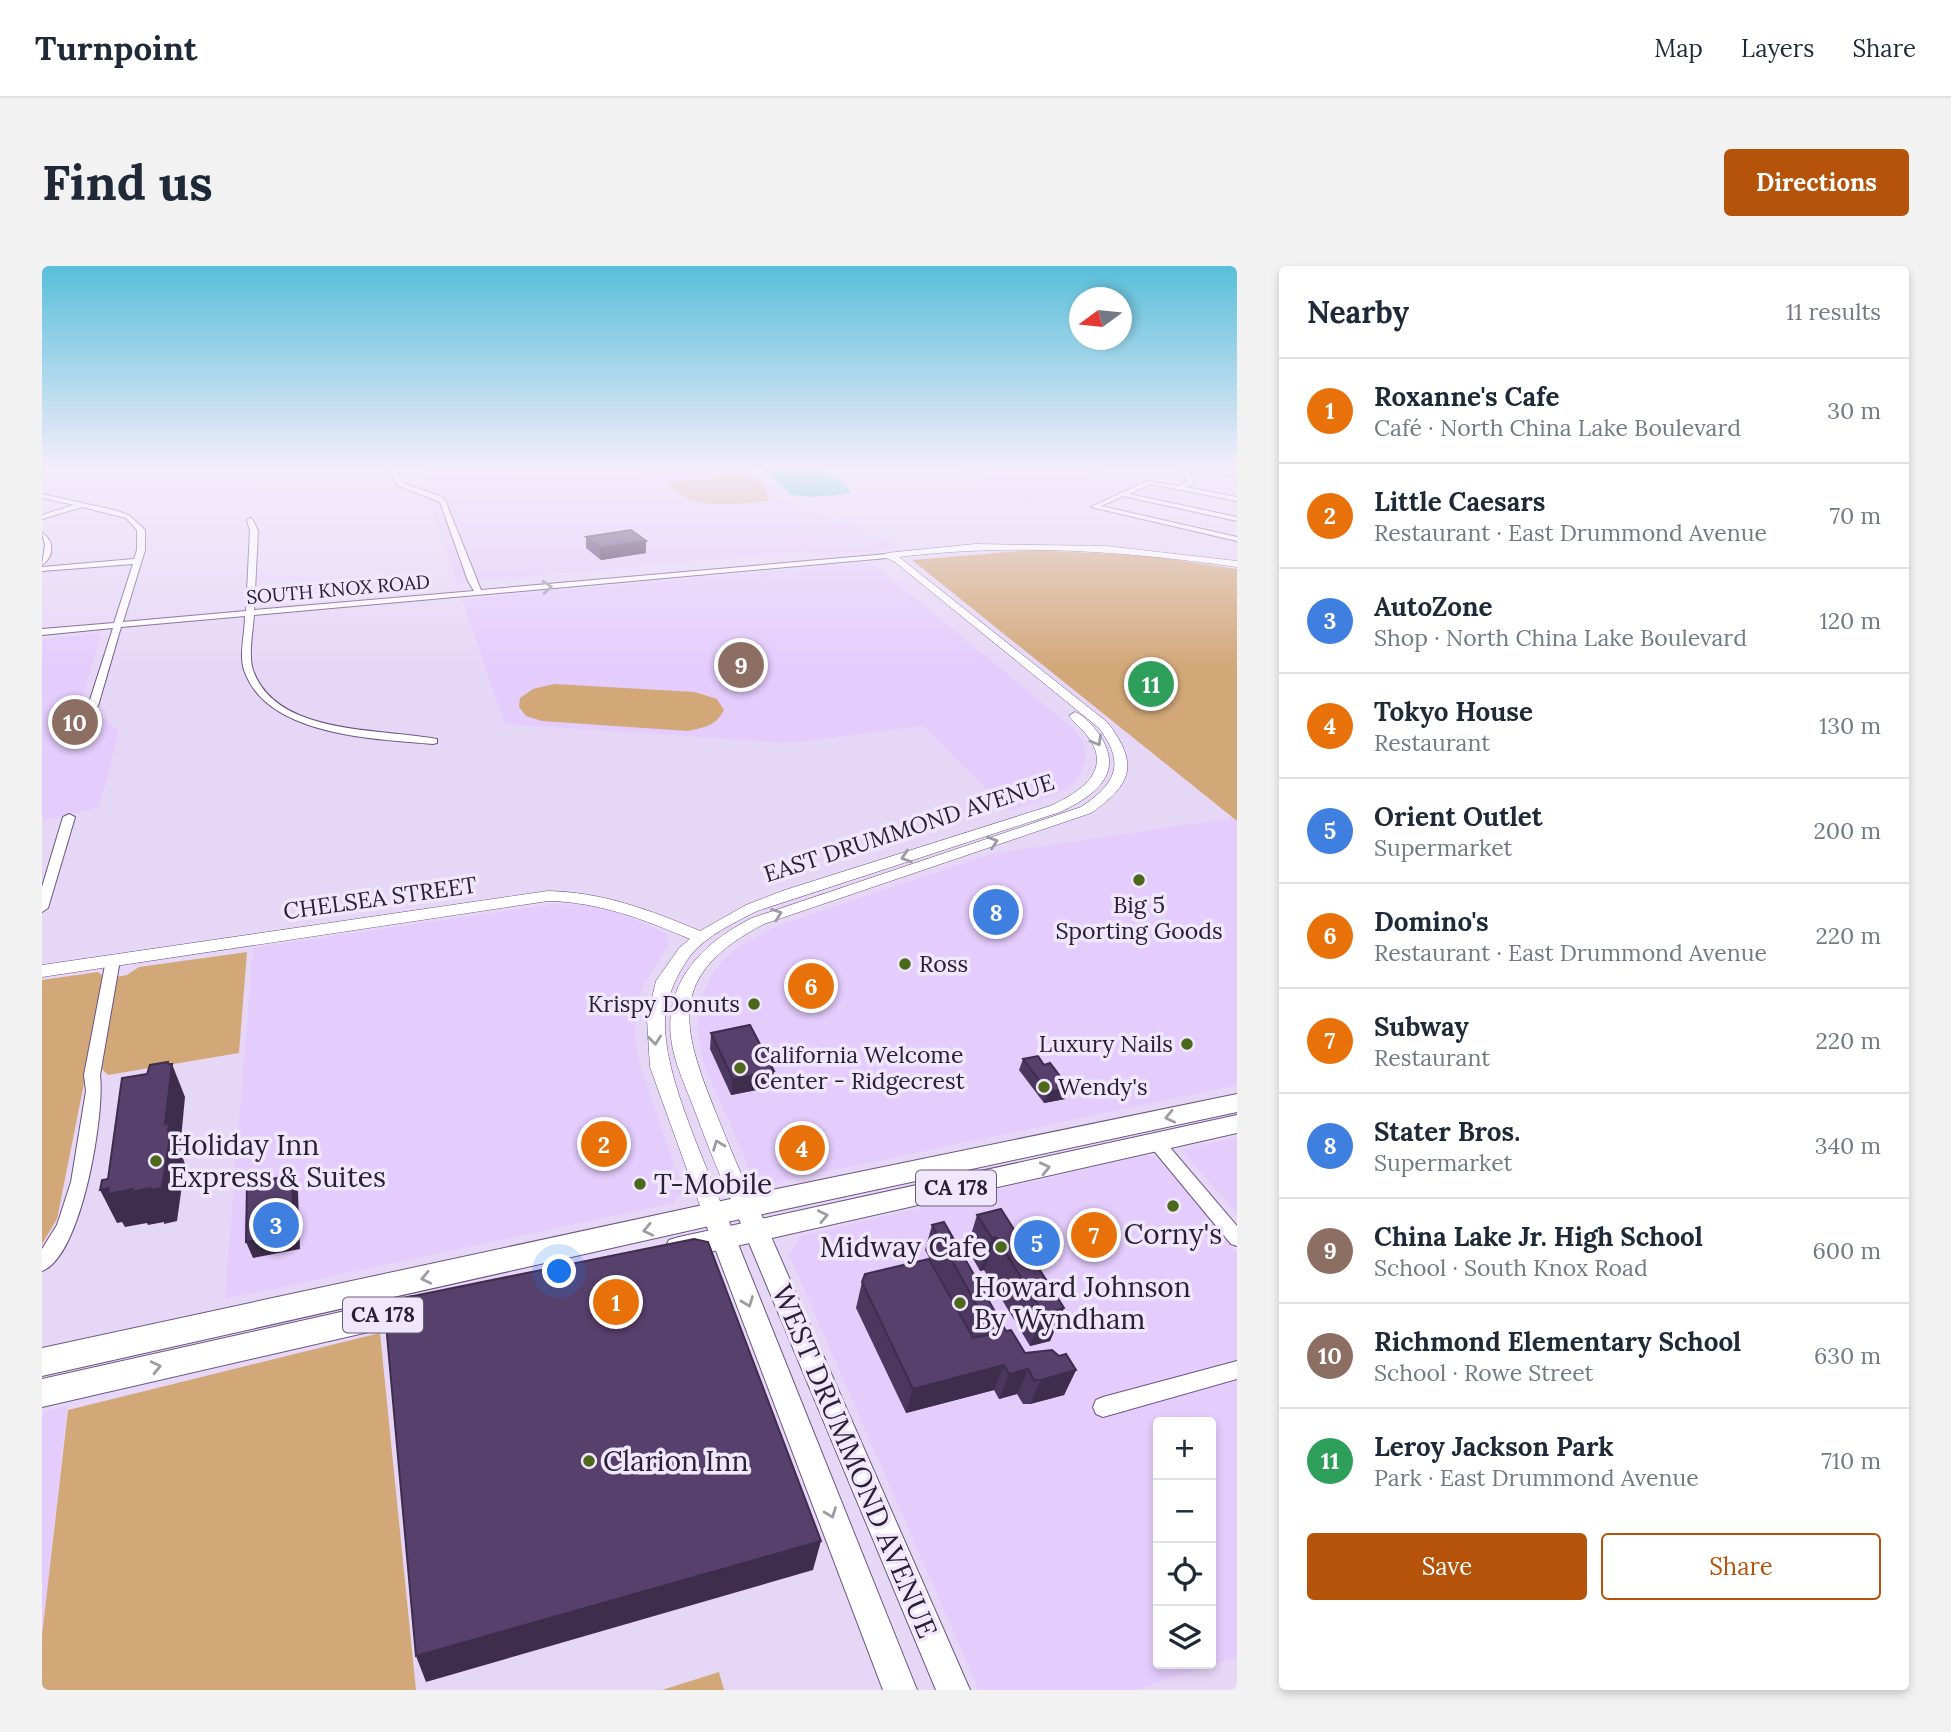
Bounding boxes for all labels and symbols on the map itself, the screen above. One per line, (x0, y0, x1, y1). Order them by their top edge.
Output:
north arrow (1069, 287, 1132, 350)
street label: SOUTH KNOX ROAD (245, 569, 431, 609)
one-way arrow (542, 580, 553, 595)
pin: 9 (718, 639, 764, 691)
pin: 11 (1128, 658, 1174, 710)
pin: 10 (52, 696, 98, 748)
one-way arrow (1089, 734, 1102, 747)
street label: EAST DRUMMOND AVENUE (760, 767, 1058, 888)
one-way arrow (987, 836, 999, 850)
one-way arrow (900, 849, 912, 863)
street label: CHELSEA STREET (281, 870, 479, 925)
marker: Big 5 Sporting Goods (1131, 872, 1147, 888)
pin: 8 (973, 886, 1019, 938)
place label: Big 5 Sporting Goods (1055, 890, 1223, 945)
one-way arrow (771, 908, 783, 922)
place label: Ross (919, 949, 968, 978)
marker: Ross (897, 956, 913, 972)
pin: 6 (788, 960, 834, 1012)
place label: Krispy Donuts (588, 989, 740, 1018)
marker: Krispy Donuts (746, 996, 762, 1012)
place label: Luxury Nails (1039, 1029, 1173, 1058)
one-way arrow (648, 1034, 663, 1046)
marker: Luxury Nails (1179, 1036, 1195, 1052)
place label: California Welcome Center - Ridgecrest (754, 1040, 965, 1095)
marker: California Welcome Center - Ridgecrest (732, 1060, 748, 1076)
place label: Wendy's (1058, 1072, 1148, 1101)
marker: Wendy's (1036, 1079, 1052, 1095)
one-way arrow (1164, 1108, 1176, 1123)
pin: 2 (581, 1118, 627, 1170)
pin: 4 (779, 1122, 825, 1174)
place label: Holiday Inn Express & Suites (170, 1127, 386, 1195)
one-way arrow (713, 1140, 727, 1152)
marker: Holiday Inn Express & Suites (148, 1153, 164, 1169)
one-way arrow (1039, 1161, 1051, 1176)
place label: T-Mobile (654, 1166, 772, 1202)
road number: CA 178 (916, 1170, 996, 1206)
marker: T-Mobile (632, 1176, 648, 1192)
marker: Corny's (1165, 1198, 1181, 1214)
pin: 3 (253, 1199, 299, 1251)
one-way arrow (817, 1209, 829, 1224)
pin: 7 (1071, 1209, 1117, 1261)
place label: Corny's (1124, 1216, 1222, 1252)
pin: 5 (1014, 1217, 1060, 1269)
one-way arrow (642, 1221, 654, 1236)
place label: Midway Cafe (820, 1229, 987, 1265)
marker: Midway Cafe (993, 1239, 1009, 1255)
your location (542, 1254, 576, 1288)
place label: Howard Johnson By Wyndham (974, 1269, 1191, 1337)
one-way arrow (420, 1270, 432, 1285)
pin: 1 (593, 1276, 639, 1328)
street label: WEST DRUMMOND AVENUE (764, 1279, 946, 1643)
one-way arrow (740, 1295, 754, 1307)
marker: Howard Johnson By Wyndham (952, 1295, 968, 1311)
road number: CA 178 (343, 1298, 423, 1332)
one-way arrow (150, 1361, 162, 1375)
place label: Clarion Inn (603, 1443, 749, 1479)
marker: Clarion Inn (581, 1453, 597, 1469)
one-way arrow (822, 1507, 836, 1519)

